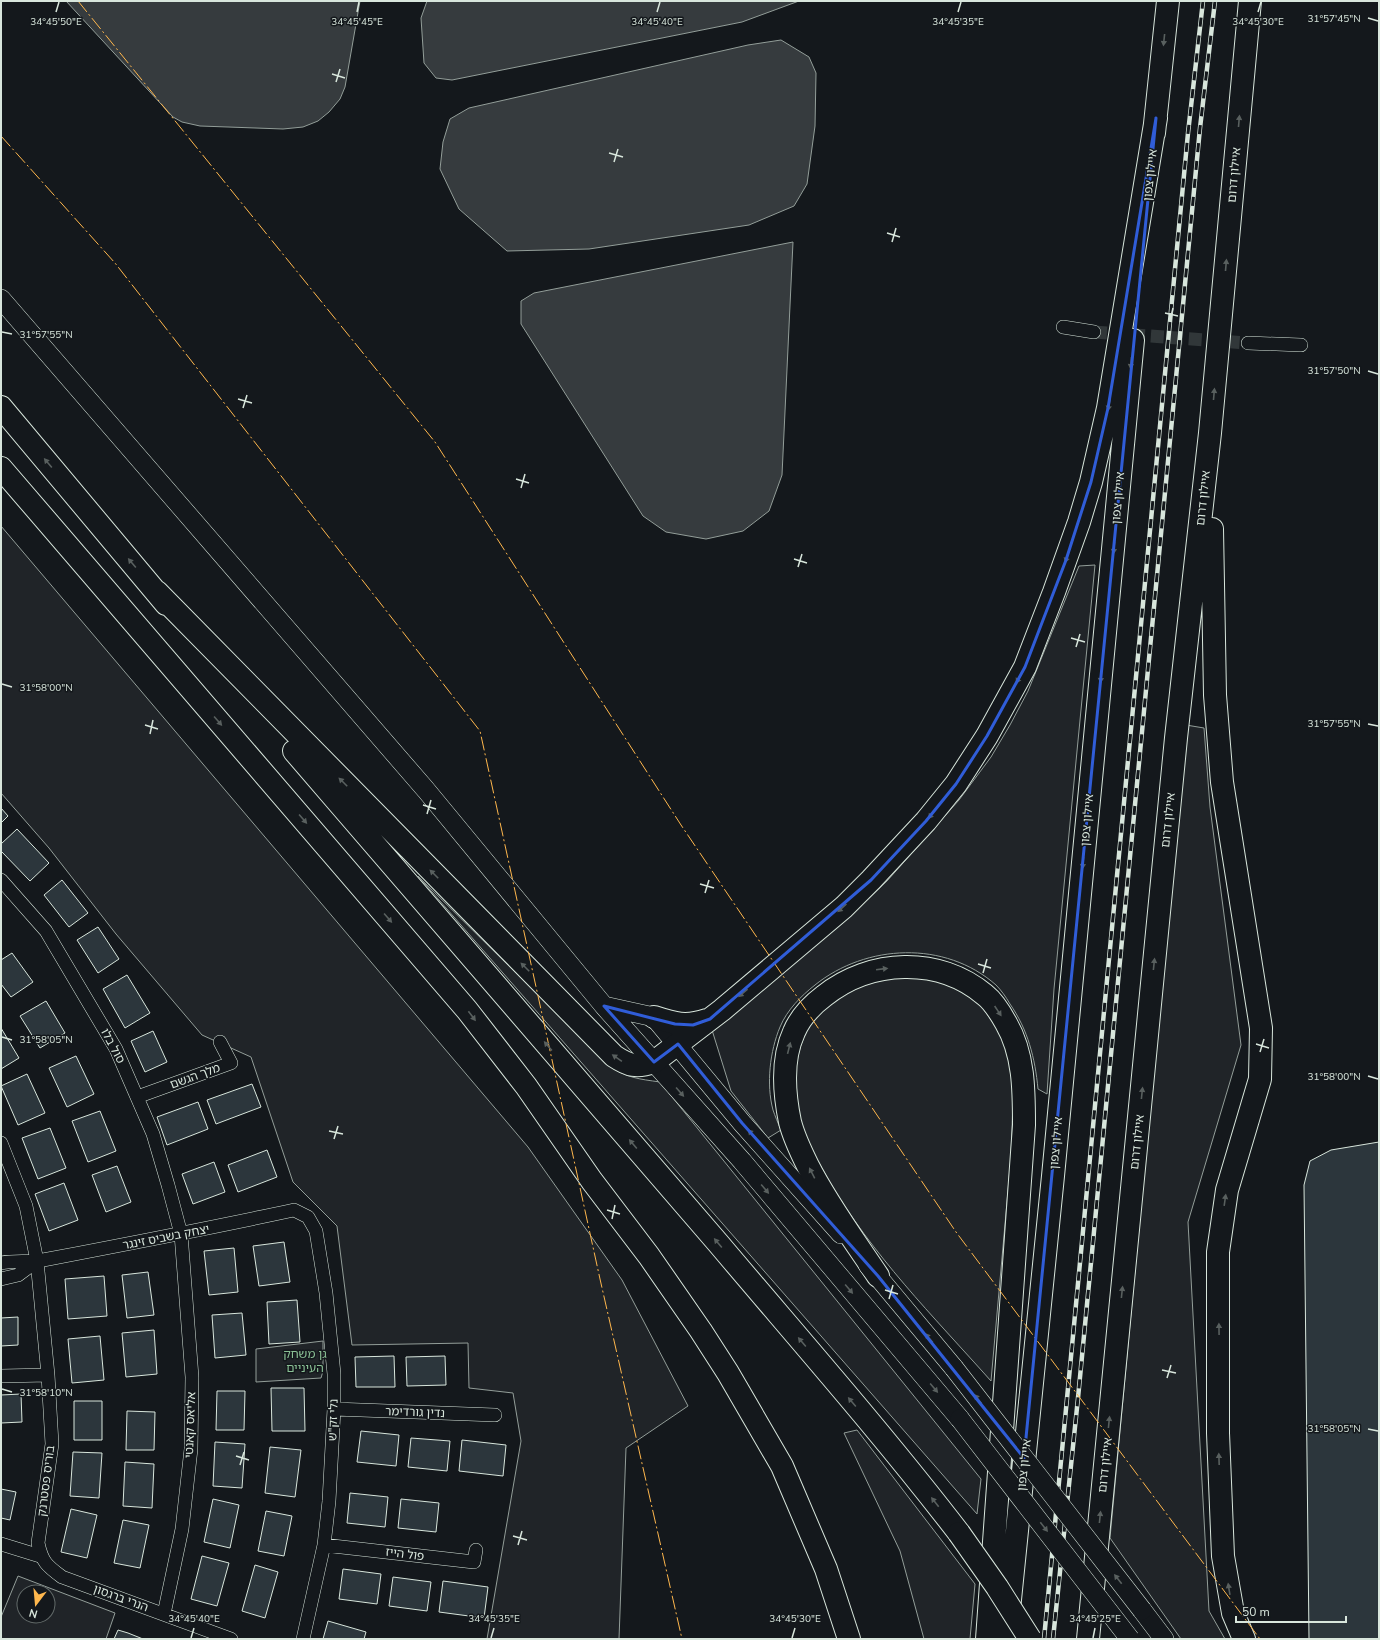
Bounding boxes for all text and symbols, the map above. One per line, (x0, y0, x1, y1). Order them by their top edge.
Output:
text: 31°57'45"N (1307, 12, 1361, 26)
text: 34°45'50"E (30, 15, 82, 29)
text: 34°45'45"E (331, 15, 383, 29)
text: 34°45'40"E (631, 15, 683, 29)
text: 34°45'35"E (932, 15, 984, 29)
text: 34°45'30"E (1232, 15, 1284, 29)
one-way arrow (1160, 34, 1167, 46)
one-way arrow (1236, 115, 1243, 127)
street label: איילון דרום (1224, 146, 1244, 203)
street label: איילון צפון (1139, 148, 1161, 202)
one-way arrow (1223, 259, 1229, 271)
text: 31°57'55"N (19, 328, 73, 342)
one-way arrow (1128, 357, 1135, 369)
text: 31°57'50"N (1307, 364, 1361, 378)
one-way arrow (1211, 388, 1217, 400)
one-way arrow (1106, 399, 1112, 411)
one-way arrow (44, 458, 53, 468)
street label: איילון דרום (1192, 469, 1214, 526)
street label: איילון צפון (1108, 471, 1128, 525)
one-way arrow (1110, 542, 1117, 554)
one-way arrow (1064, 552, 1070, 564)
one-way arrow (127, 557, 136, 568)
one-way arrow (1098, 671, 1104, 683)
one-way arrow (1016, 672, 1022, 684)
text: 31°58'00"N (19, 681, 73, 695)
one-way arrow (214, 715, 223, 726)
text: 31°57'55"N (1307, 717, 1361, 731)
one-way arrow (338, 777, 347, 787)
street label: איילון דרום (1157, 791, 1179, 848)
street label: איילון צפון (1077, 793, 1097, 847)
one-way arrow (927, 809, 936, 820)
one-way arrow (299, 814, 308, 824)
one-way arrow (1080, 857, 1087, 869)
one-way arrow (429, 869, 439, 879)
one-way arrow (837, 904, 847, 913)
one-way arrow (383, 912, 392, 923)
one-way arrow (1151, 958, 1158, 970)
one-way arrow (520, 962, 530, 972)
one-way arrow (876, 966, 888, 972)
one-way arrow (738, 988, 748, 997)
one-way arrow (994, 1006, 1002, 1016)
one-way arrow (468, 1011, 477, 1022)
street label: סול בלו (97, 1026, 129, 1067)
text: 31°58'05"N (19, 1033, 73, 1047)
one-way arrow (544, 1041, 553, 1051)
one-way arrow (786, 1042, 792, 1055)
one-way arrow (612, 1054, 623, 1062)
street label: מלך הגשם (168, 1060, 222, 1092)
text: 31°58'00"N (1307, 1070, 1361, 1084)
one-way arrow (675, 1087, 684, 1097)
one-way arrow (1138, 1087, 1145, 1099)
street label: איילון דרום (1126, 1113, 1148, 1170)
street label: איילון צפון (1046, 1116, 1066, 1170)
one-way arrow (748, 1130, 757, 1139)
one-way arrow (629, 1139, 638, 1150)
one-way arrow (808, 1167, 815, 1179)
one-way arrow (761, 1184, 770, 1195)
one-way arrow (1222, 1194, 1228, 1206)
street label: יצחק בשביס זינגר (121, 1221, 211, 1253)
one-way arrow (713, 1238, 722, 1249)
one-way arrow (845, 1283, 854, 1294)
one-way arrow (1119, 1286, 1125, 1298)
one-way arrow (1216, 1322, 1222, 1335)
one-way arrow (925, 1333, 934, 1343)
one-way arrow (797, 1337, 807, 1347)
park label: גן משחק העיניים (283, 1346, 327, 1376)
one-way arrow (929, 1382, 938, 1393)
text: 31°58'10"N (19, 1386, 73, 1400)
street label: אליאס קאנטי (181, 1391, 199, 1458)
one-way arrow (974, 1394, 982, 1405)
one-way arrow (848, 1396, 857, 1407)
street label: נלי זק"ש (324, 1399, 342, 1441)
street label: נדין גורדימר (385, 1403, 445, 1421)
one-way arrow (1106, 1416, 1113, 1428)
text: 31°58'05"N (1307, 1422, 1361, 1436)
street label: איילון דרום (1094, 1436, 1116, 1493)
street label: איילון צפון (1013, 1438, 1035, 1492)
street label: בוריס פסטרנק (34, 1444, 58, 1517)
one-way arrow (1215, 1453, 1222, 1465)
one-way arrow (931, 1497, 939, 1507)
one-way arrow (1097, 1511, 1103, 1523)
one-way arrow (1040, 1522, 1048, 1533)
street label: פול הייז (385, 1544, 425, 1564)
one-way arrow (1114, 1573, 1123, 1584)
street label: הנרי ברגסון (91, 1581, 151, 1615)
one-way arrow (1225, 1583, 1231, 1595)
north arrow (16, 1584, 56, 1624)
scale bar (1236, 1598, 1346, 1624)
text: 50 m (1242, 1604, 1270, 1620)
text: N (27, 1605, 39, 1621)
text: 34°45'40"E (168, 1612, 220, 1626)
text: 34°45'35"E (468, 1612, 520, 1626)
text: 34°45'30"E (769, 1612, 821, 1626)
text: 34°45'25"E (1069, 1612, 1121, 1626)

